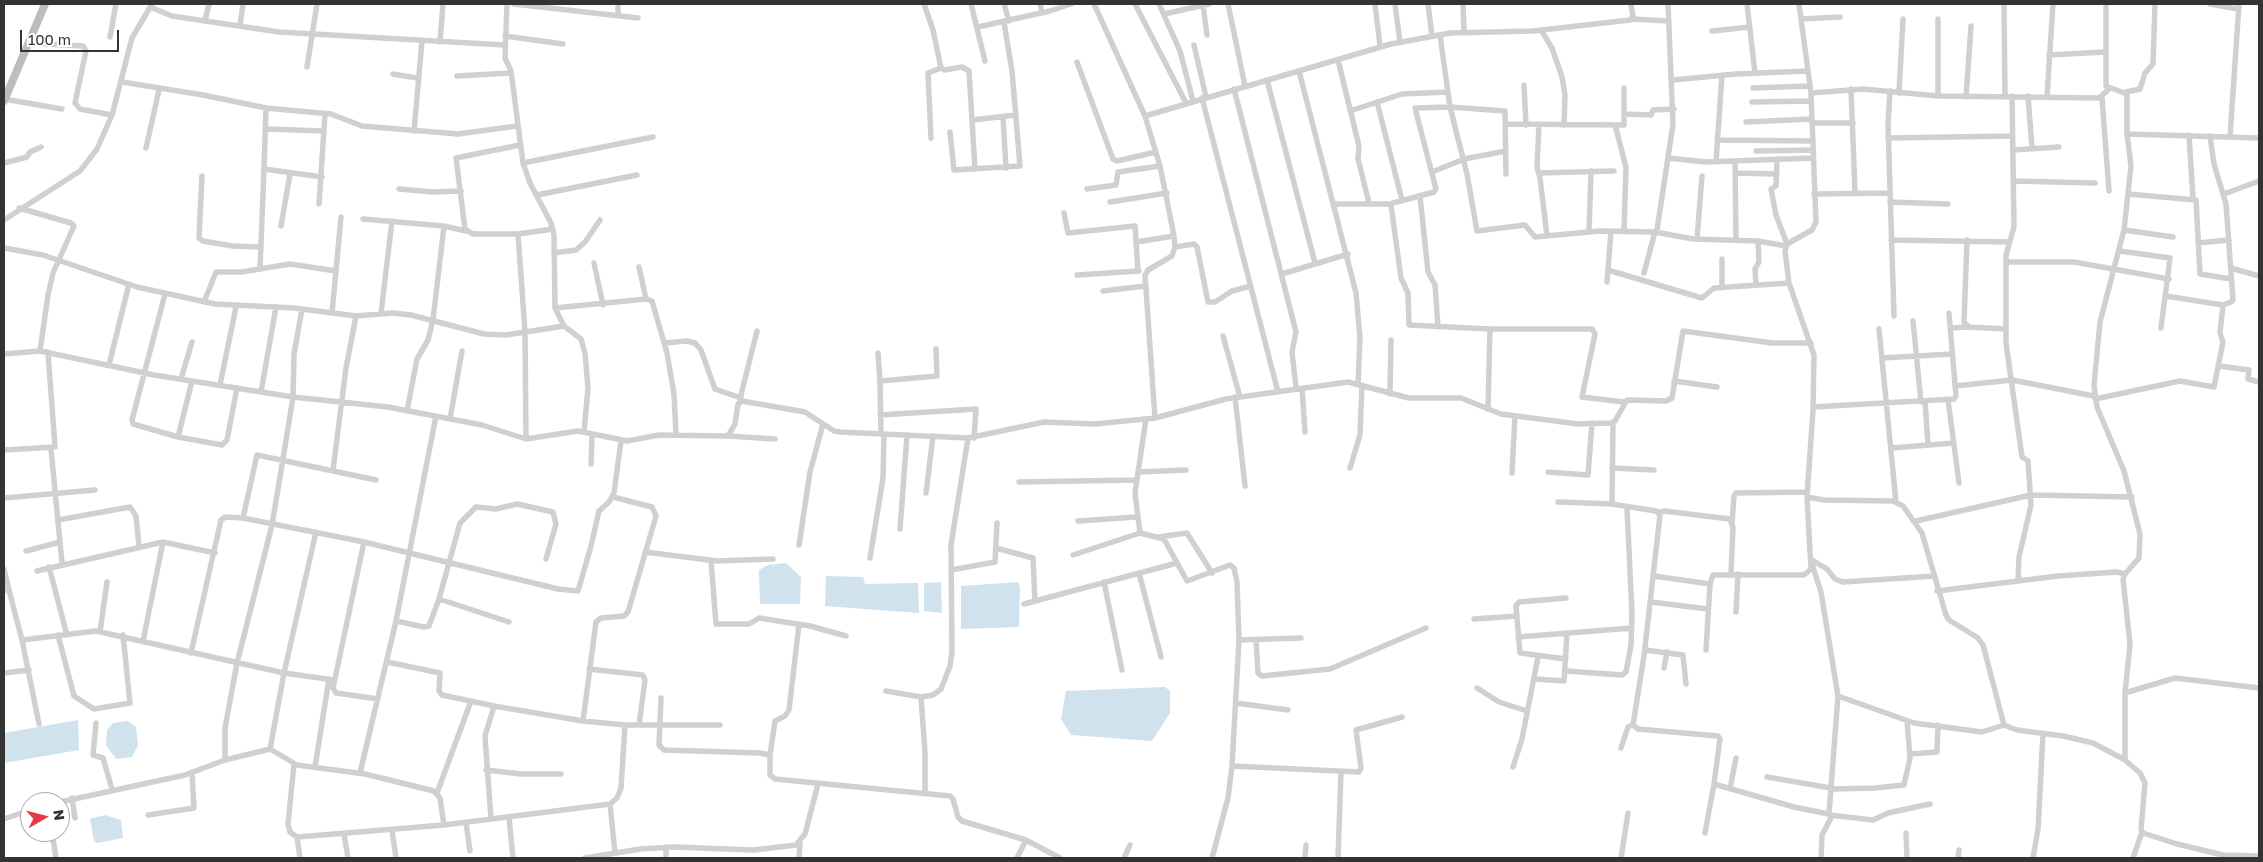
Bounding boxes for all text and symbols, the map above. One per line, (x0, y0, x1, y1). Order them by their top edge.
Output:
scale bar (22, 20, 121, 52)
text: 100 m (28, 30, 71, 48)
north arrow (20, 792, 70, 842)
text: N (50, 809, 69, 821)

